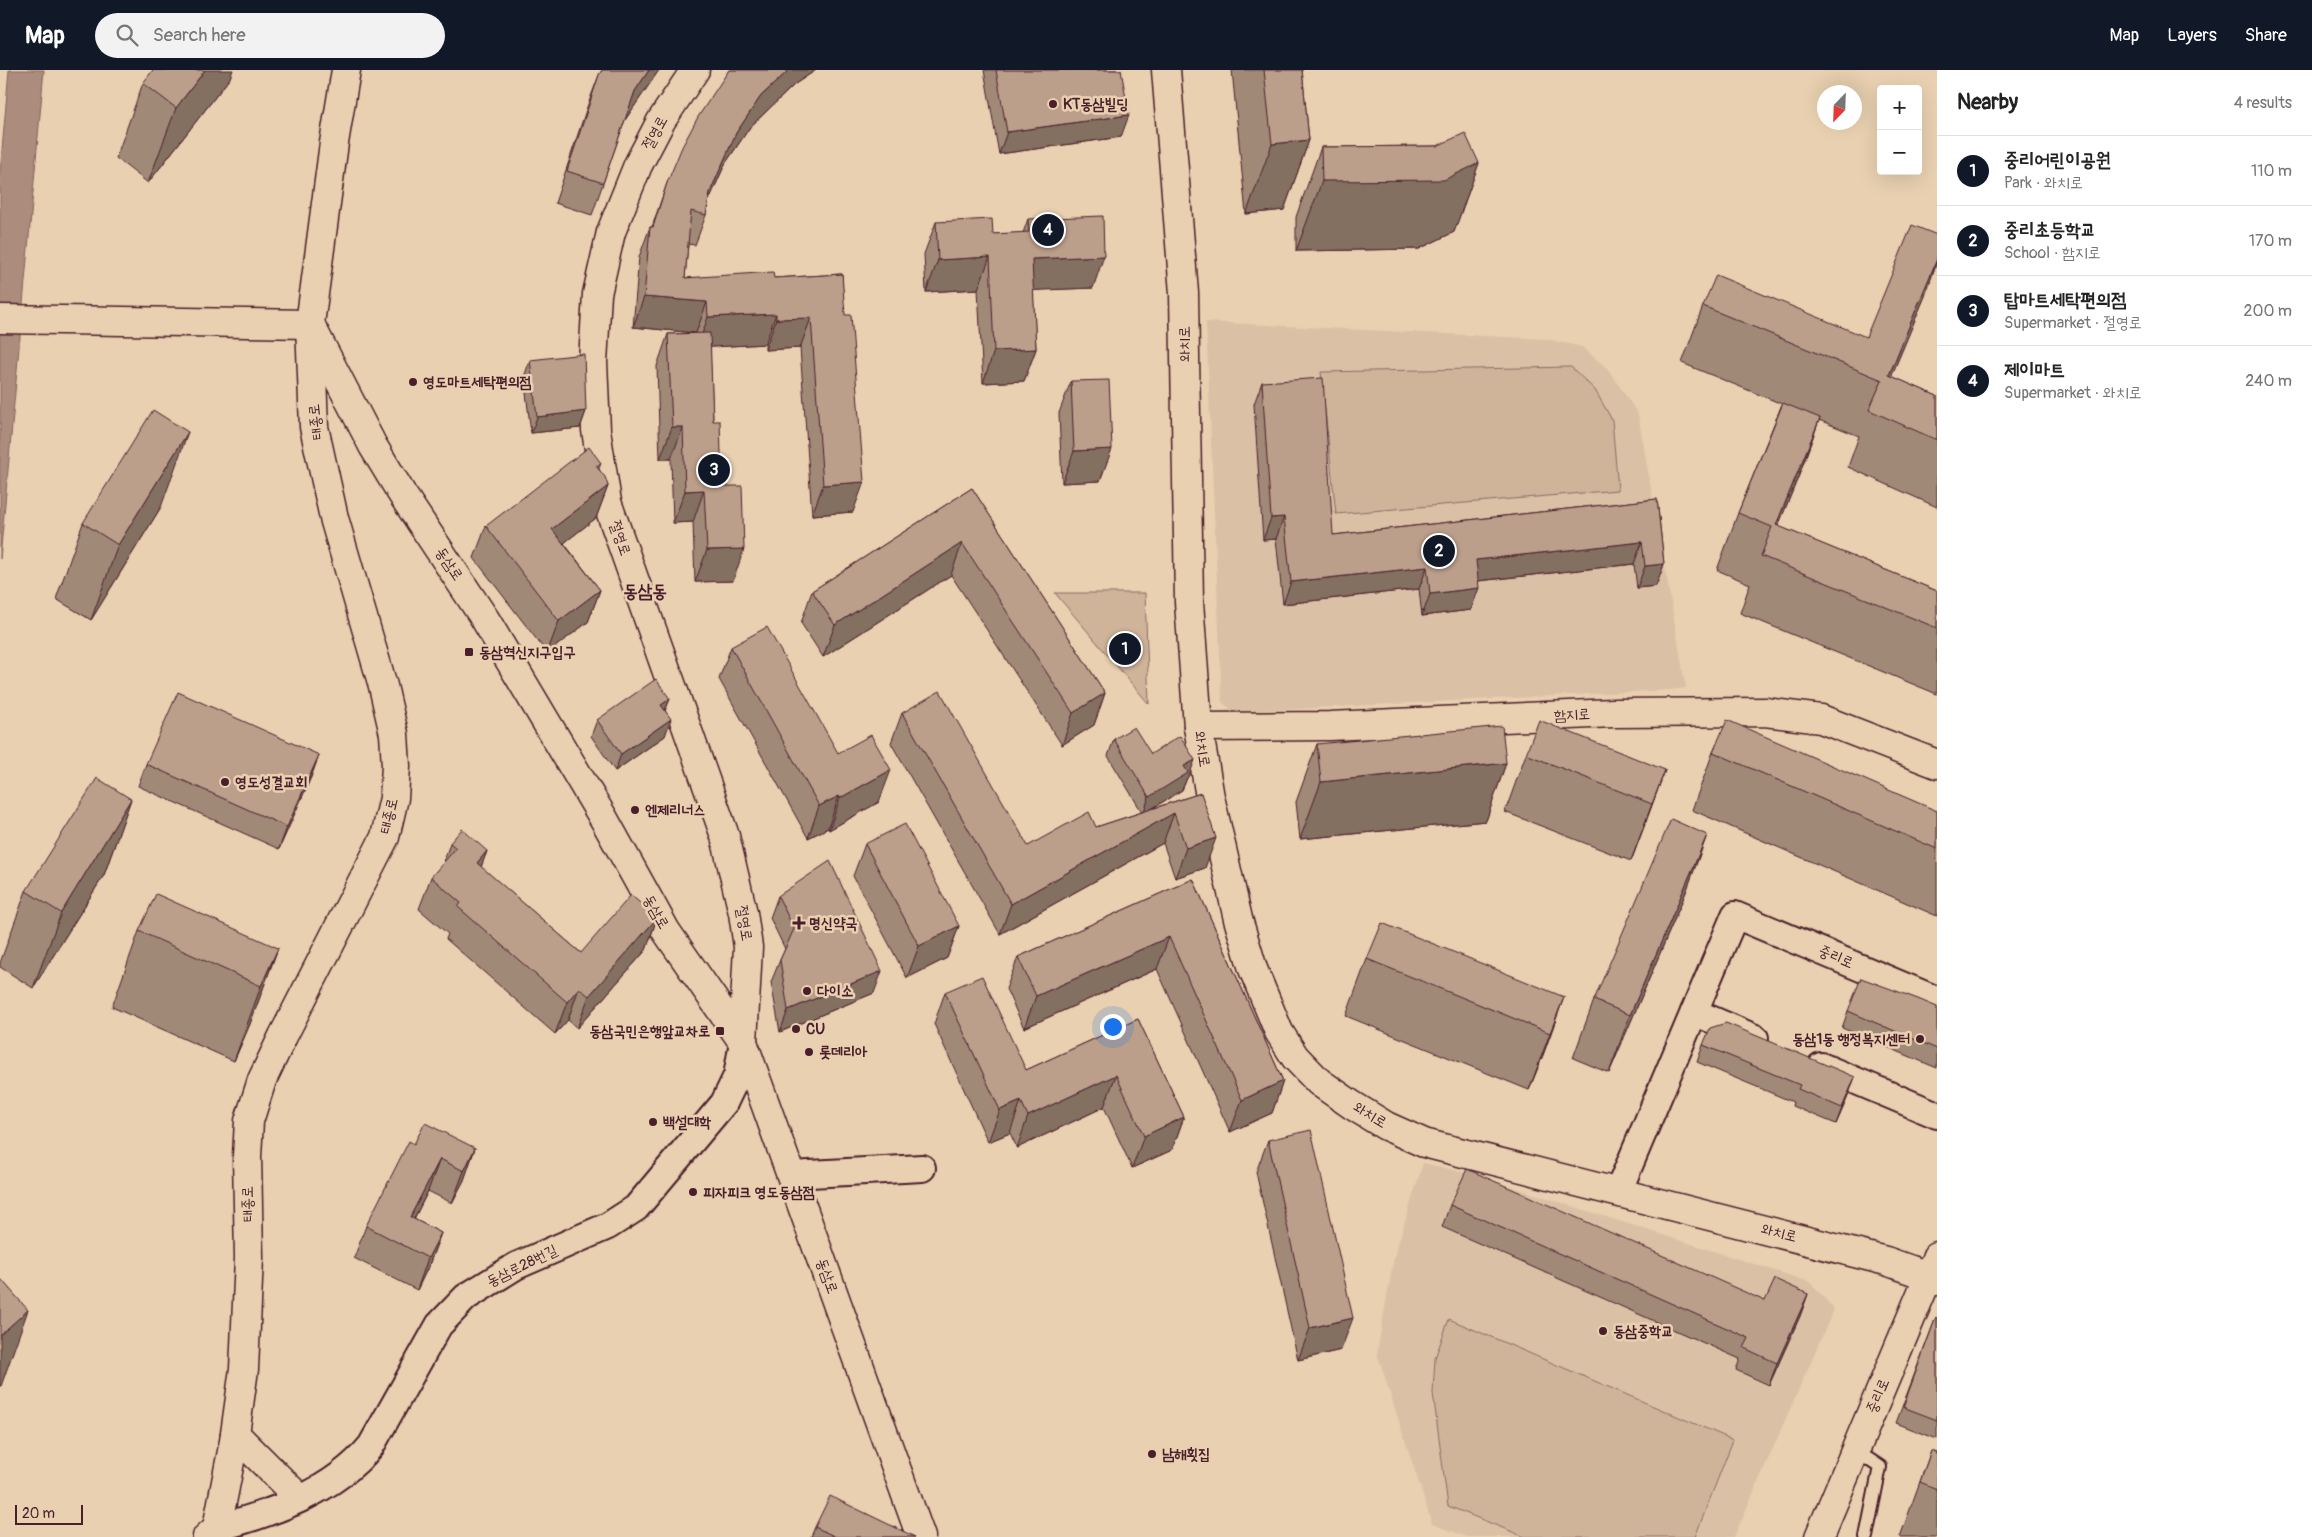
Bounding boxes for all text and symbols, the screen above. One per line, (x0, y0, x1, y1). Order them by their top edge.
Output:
search box (95, 13, 445, 58)
text: Map (25, 21, 65, 50)
icon: search (113, 21, 141, 49)
text: Search here (153, 23, 246, 47)
text: Map (2110, 24, 2139, 47)
text: Layers (2167, 24, 2217, 47)
text: Share (2245, 24, 2287, 47)
north arrow (1817, 85, 1862, 130)
map controls (1877, 85, 1922, 175)
button: + (1877, 85, 1922, 130)
text: Nearby (1957, 89, 2018, 116)
text: 4 results (2234, 93, 2292, 113)
place label: KT동삼빌딩 (1063, 95, 1129, 114)
marker: KT동삼빌딩 (1047, 98, 1059, 110)
street label: 절영로 (638, 113, 672, 153)
button: − (1877, 130, 1922, 175)
text: 중리어린이공원 (2004, 148, 2111, 172)
text: 1 (1970, 161, 1976, 181)
text: 110 m (2251, 161, 2292, 181)
text: Park · 와치로 (2004, 173, 2083, 193)
pin: 4 (1032, 211, 1064, 249)
text: 중리초등학교 (2004, 218, 2096, 242)
text: 2 (1969, 231, 1977, 251)
text: 170 m (2249, 231, 2292, 251)
text: School · 함지로 (2004, 243, 2101, 263)
text: 탑마트세탁편의점 (2004, 288, 2126, 312)
text: 3 (1969, 301, 1977, 321)
text: 200 m (2244, 301, 2292, 321)
text: Supermarket · 절영로 (2004, 313, 2142, 333)
street label: 와치로 (1175, 326, 1195, 362)
text: 제이마트 (2004, 358, 2065, 382)
text: 4 (1968, 371, 1978, 391)
text: 240 m (2245, 371, 2292, 391)
place label: 영도마트세탁편의점 (423, 373, 532, 392)
marker: 영도마트세탁편의점 (407, 376, 419, 388)
text: Supermarket · 와치로 (2004, 383, 2142, 403)
street label: 태종로 (305, 403, 327, 441)
pin: 3 (698, 451, 730, 489)
street label: 절영로 (605, 518, 635, 558)
pin: 2 (1423, 532, 1455, 570)
street label: 동삼로 (431, 544, 467, 584)
district label: 동삼동 (623, 580, 667, 603)
pin: 1 (1109, 630, 1141, 668)
place label: 동삼혁신지구입구 (479, 643, 576, 662)
marker: 동삼혁신지구입구 (463, 646, 475, 658)
street label: 함지로 (1553, 705, 1591, 725)
street label: 와치로 (1190, 730, 1214, 768)
place label: 영도성결교회 (235, 773, 307, 792)
marker: 영도성결교회 (219, 776, 231, 788)
street label: 태종로 (376, 796, 402, 836)
place label: 엔제리너스 (645, 801, 705, 820)
marker: 엔제리너스 (629, 804, 641, 816)
street label: 동삼로 (639, 892, 673, 932)
street label: 절영로 (731, 904, 757, 942)
place label: 명신약국 (809, 914, 857, 933)
marker: 명신약국 (793, 917, 805, 929)
street label: 중리로 (1816, 941, 1856, 973)
place label: 다이소 (817, 982, 853, 1001)
marker: 다이소 (801, 985, 813, 997)
your location (1100, 1014, 1126, 1040)
place label: CU (806, 1020, 825, 1039)
place label: 동삼국민은행앞교차로 (589, 1022, 710, 1041)
marker: CU (790, 1023, 802, 1035)
marker: 동삼국민은행앞교차로 (714, 1025, 726, 1037)
place label: 동삼1동 행정복지센터 (1792, 1030, 1910, 1049)
marker: 동삼1동 행정복지센터 (1914, 1033, 1926, 1045)
place label: 롯데리아 (819, 1043, 868, 1062)
marker: 롯데리아 (803, 1046, 815, 1058)
street label: 와치로 (1350, 1098, 1390, 1132)
place label: 백설대학 (663, 1113, 711, 1132)
marker: 백설대학 (647, 1116, 659, 1128)
place label: 피자피크 영도동삼점 (703, 1183, 815, 1202)
street label: 태종로 (238, 1186, 258, 1222)
marker: 피자피크 영도동삼점 (687, 1186, 699, 1198)
street label: 와치로 (1759, 1219, 1799, 1247)
street label: 동삼로28번길 (484, 1241, 560, 1291)
street label: 동삼로 (812, 1256, 842, 1296)
place label: 동삼중학교 (1613, 1322, 1673, 1341)
marker: 동삼중학교 (1597, 1325, 1609, 1337)
street label: 중리로 (1862, 1376, 1894, 1416)
place label: 남해횟집 (1162, 1445, 1210, 1464)
marker: 남해횟집 (1146, 1448, 1158, 1460)
scale bar (15, 1502, 82, 1525)
text: 20 m (22, 1505, 55, 1522)

